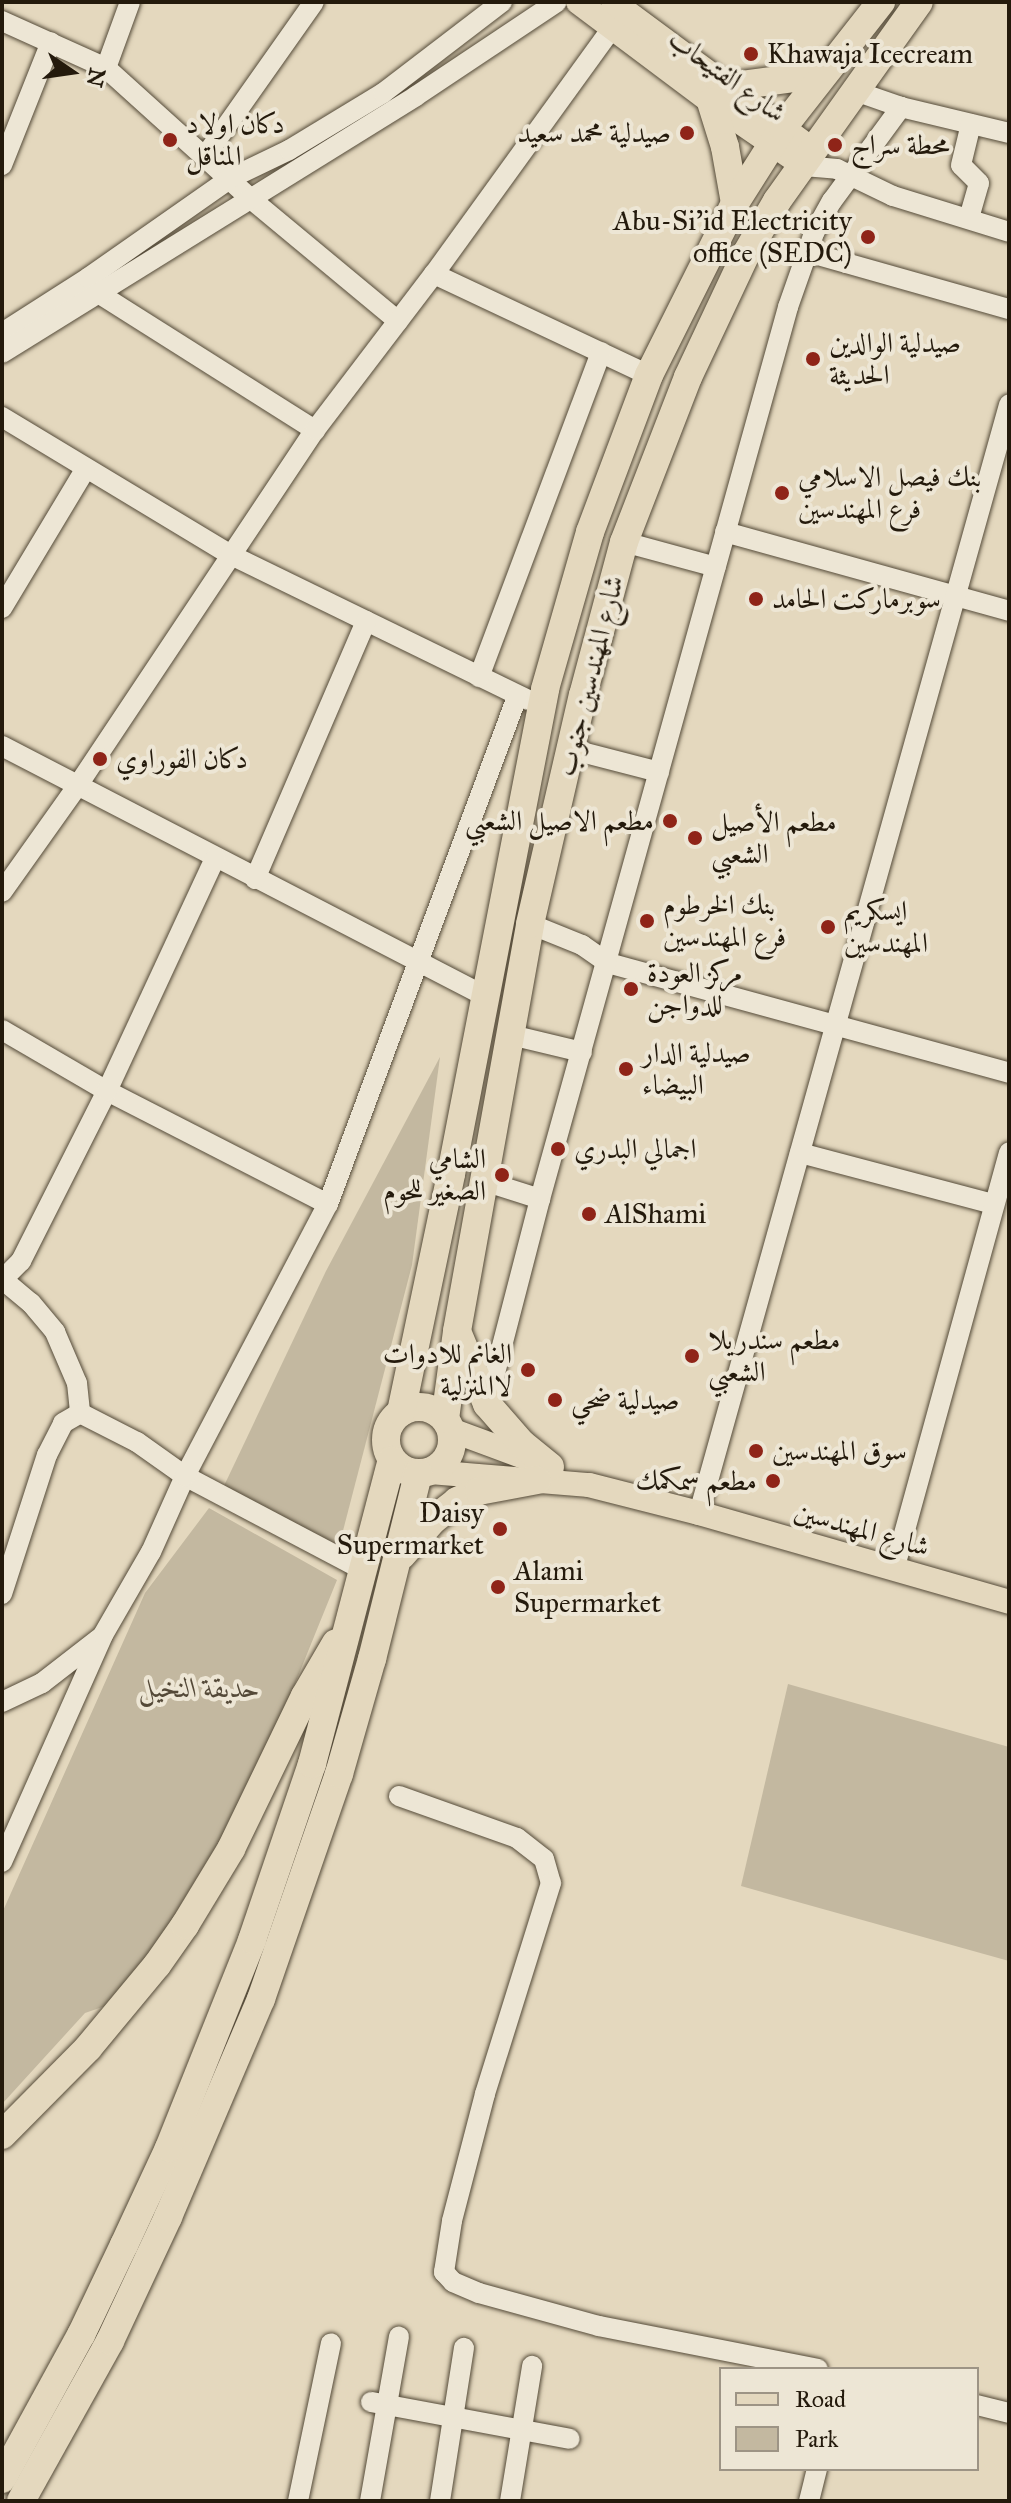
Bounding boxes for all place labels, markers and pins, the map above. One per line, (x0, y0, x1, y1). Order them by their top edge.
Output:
place label: Khawaja Icecream (767, 37, 973, 71)
marker: Khawaja Icecream (742, 45, 760, 63)
place label: دكان اولاد المناقل (186, 107, 285, 173)
place label: صيدلية محمد سعيد (517, 116, 671, 150)
marker: صيدلية محمد سعيد (678, 124, 696, 142)
place label: محطة سراج (851, 128, 950, 162)
marker: دكان اولاد المناقل (161, 131, 179, 149)
marker: محطة سراج (826, 136, 844, 154)
place label: Abu-Si'id Electricity office (SEDC) (613, 204, 852, 270)
marker: Abu-Si'id Electricity office (SEDC) (859, 228, 877, 246)
place label: صيدلية الوالدين الحديثة (829, 326, 961, 392)
marker: صيدلية الوالدين الحديثة (804, 350, 822, 368)
place label: بنك فيصل الاسلامي فرع المهندسين (798, 460, 981, 526)
marker: بنك فيصل الاسلامي فرع المهندسين (773, 484, 791, 502)
place label: سوبرماركت الحامد (772, 582, 941, 616)
marker: سوبرماركت الحامد (747, 590, 765, 608)
place label: دكان الفوراوي (116, 742, 248, 776)
marker: دكان الفوراوي (91, 750, 109, 768)
place label: مطعم الاصيل الشعبي (465, 804, 654, 838)
place label: مطعم الأصيل الشعبي (711, 805, 837, 871)
marker: مطعم الاصيل الشعبي (661, 812, 679, 830)
marker: مطعم الأصيل الشعبي (686, 829, 704, 847)
place label: بنك الخرطوم فرع المهندسين (663, 888, 786, 954)
place label: ايسكريم المهندسين (844, 894, 928, 960)
marker: بنك الخرطوم فرع المهندسين (638, 912, 656, 930)
marker: ايسكريم المهندسين (819, 918, 837, 936)
place label: مركز العودة للدواجن (647, 956, 742, 1022)
marker: مركز العودة للدواجن (622, 980, 640, 998)
place label: صيدلية الدار البيضاء (642, 1036, 751, 1102)
marker: صيدلية الدار البيضاء (617, 1060, 635, 1078)
place label: اجمالي البدري (574, 1132, 697, 1166)
marker: اجمالي البدري (549, 1140, 567, 1158)
place label: الشامي الصغير للحوم (383, 1142, 486, 1208)
marker: الشامي الصغير للحوم (493, 1166, 511, 1184)
place label: AlShami (605, 1197, 706, 1231)
marker: AlShami (580, 1205, 598, 1223)
place label: مطعم سندريلا الشعبي (708, 1323, 840, 1389)
place label: الغانم للادوات لاالمنزلية (383, 1337, 512, 1403)
marker: مطعم سندريلا الشعبي (683, 1347, 701, 1365)
marker: الغانم للادوات لاالمنزلية (519, 1361, 537, 1379)
place label: صيدلية ضحي (571, 1383, 679, 1417)
marker: صيدلية ضحي (546, 1391, 564, 1409)
place label: سوق المهندسين (772, 1434, 907, 1468)
marker: سوق المهندسين (747, 1442, 765, 1460)
place label: مطعم سمكمك (635, 1464, 757, 1498)
marker: مطعم سمكمك (764, 1472, 782, 1490)
place label: Daisy Supermarket (337, 1496, 484, 1562)
marker: Daisy Supermarket (491, 1520, 509, 1538)
place label: Alami Supermarket (514, 1554, 661, 1620)
marker: Alami Supermarket (489, 1578, 507, 1596)

